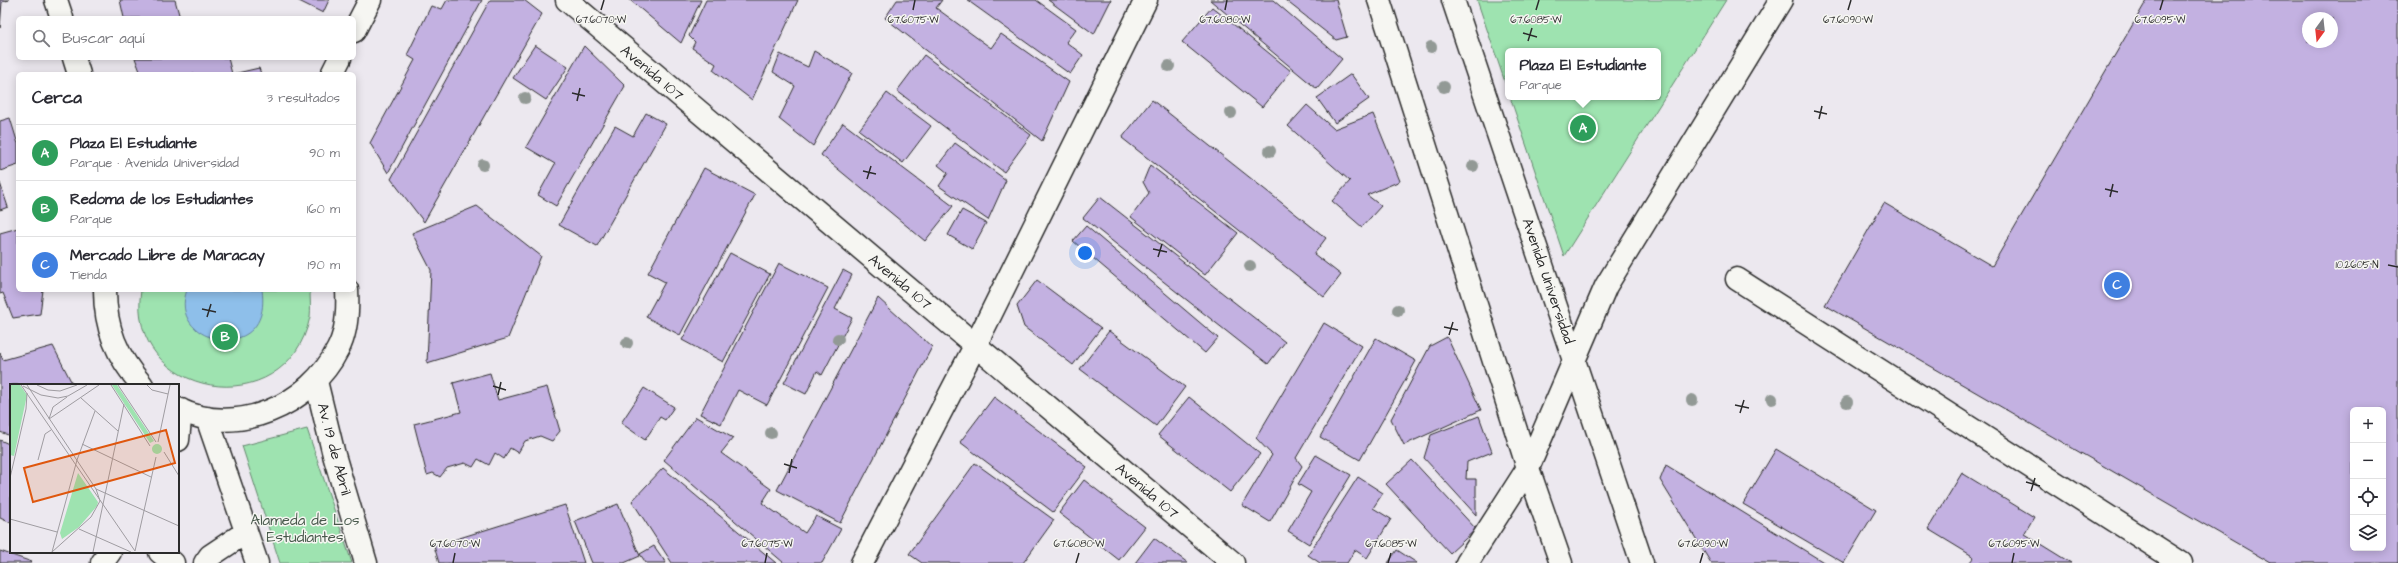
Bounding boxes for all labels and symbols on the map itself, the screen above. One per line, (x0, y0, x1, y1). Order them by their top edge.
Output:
north arrow (2302, 12, 2338, 48)
text: 67.6070°W (576, 13, 627, 27)
text: 67.6075°W (887, 13, 939, 27)
text: 67.6080°W (1200, 13, 1251, 27)
text: 67.6085°W (1510, 13, 1562, 27)
text: 67.6090°W (1823, 13, 1874, 27)
text: 67.6095°W (2135, 13, 2186, 27)
street label: Avenida 107 (616, 40, 688, 106)
pin: A (1570, 113, 1596, 143)
street label: Avenida Universidad (1517, 215, 1579, 347)
your location (1075, 243, 1095, 263)
street label: Avenida 107 (864, 249, 936, 315)
text: 10.2605°N (2336, 258, 2378, 272)
pin: C (2104, 270, 2130, 300)
pin: B (212, 322, 238, 352)
inset map (10, 384, 179, 553)
street label: Av. 19 de Abril (312, 401, 356, 497)
street label: Avenida 107 (1111, 458, 1183, 524)
park label: Alameda de Los Estudiantes (251, 510, 360, 548)
text: 67.6070°W (430, 537, 481, 551)
text: 67.6075°W (741, 537, 793, 551)
text: 67.6080°W (1054, 537, 1105, 551)
text: 67.6085°W (1365, 537, 1417, 551)
text: 67.6090°W (1678, 537, 1729, 551)
text: 67.6095°W (1989, 537, 2040, 551)

